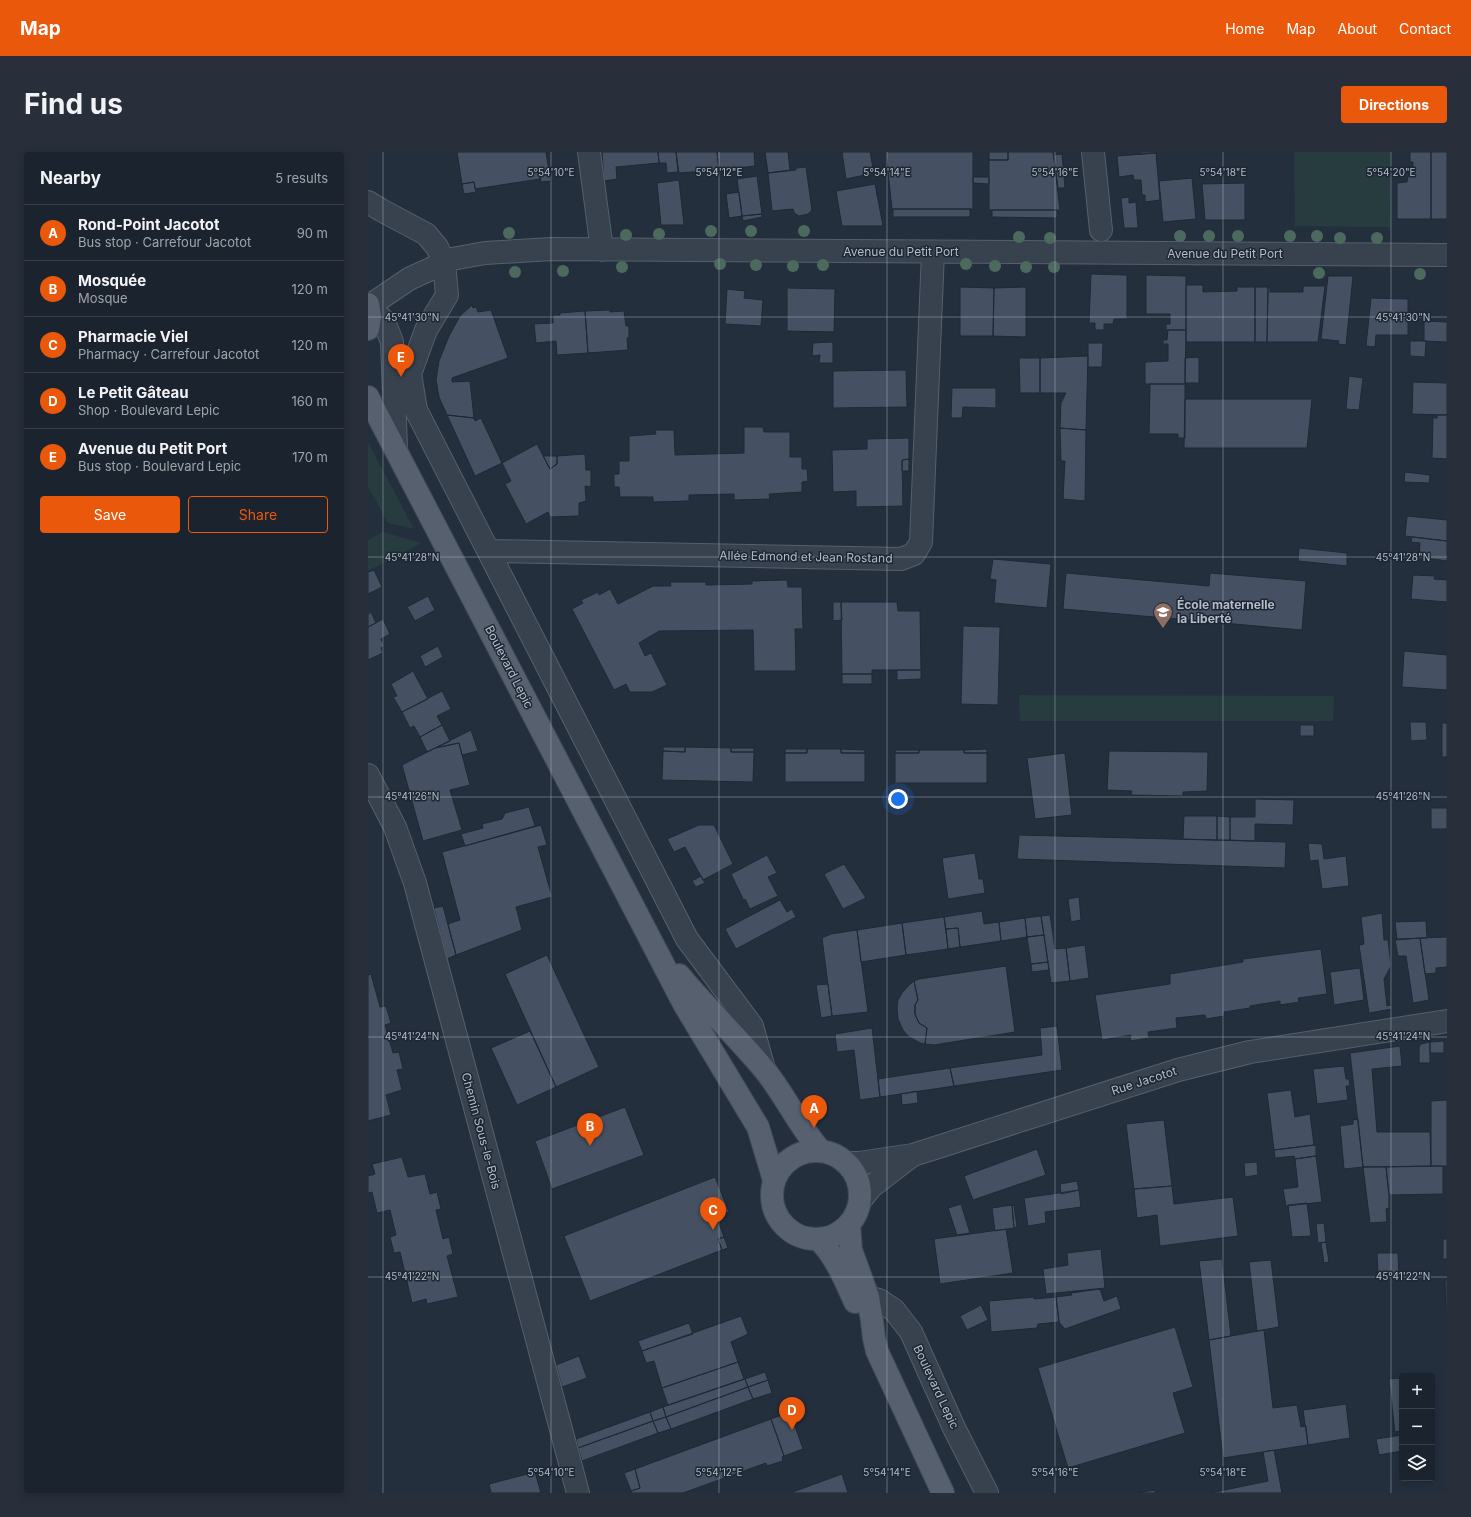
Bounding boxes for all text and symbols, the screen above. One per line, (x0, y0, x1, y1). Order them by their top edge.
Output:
text: Map (20, 17, 61, 40)
text: Home (1225, 20, 1264, 37)
text: Map (1286, 20, 1316, 37)
text: About (1338, 20, 1377, 37)
text: Contact (1399, 20, 1451, 37)
button: Directions (1341, 86, 1447, 123)
text: Find us (24, 87, 123, 121)
text: 5°54'10"E (527, 166, 575, 178)
text: 5°54'12"E (695, 166, 743, 178)
text: 5°54'14"E (863, 166, 911, 178)
text: 5°54'16"E (1031, 166, 1079, 178)
text: 5°54'18"E (1199, 166, 1247, 178)
text: 5°54'20"E (1366, 166, 1416, 178)
text: Nearby (40, 168, 101, 188)
text: 5 results (275, 170, 328, 186)
text: Rond-Point Jacotot (78, 215, 219, 234)
text: A (48, 225, 58, 241)
text: 90 m (297, 225, 328, 241)
text: Bus stop · Carrefour Jacotot (78, 234, 251, 250)
street label: Avenue du Petit Port (843, 244, 959, 259)
street label: Avenue du Petit Port (1167, 246, 1283, 261)
text: Mosquée (78, 271, 146, 290)
text: B (49, 281, 57, 297)
text: 120 m (292, 281, 328, 297)
text: Mosque (78, 290, 128, 306)
text: 45°41'30"N (385, 311, 439, 323)
text: 45°41'30"N (1376, 311, 1430, 323)
text: Pharmacie Viel (78, 327, 188, 346)
text: C (48, 337, 58, 353)
text: 120 m (292, 337, 328, 353)
pin: E (388, 344, 414, 377)
text: Pharmacy · Carrefour Jacotot (78, 346, 259, 362)
text: Le Petit Gâteau (78, 383, 189, 402)
text: D (48, 393, 58, 409)
text: 160 m (291, 393, 328, 409)
text: Shop · Boulevard Lepic (78, 402, 220, 418)
text: Avenue du Petit Port (78, 439, 227, 458)
text: E (49, 449, 57, 465)
text: 170 m (292, 449, 328, 465)
text: Bus stop · Boulevard Lepic (78, 458, 241, 474)
button: Save (40, 496, 180, 533)
button: Share (188, 496, 328, 533)
street label: Allée Edmond et Jean Rostand (719, 547, 893, 566)
text: 45°41'28"N (385, 551, 439, 563)
text: 45°41'28"N (1376, 551, 1430, 563)
place label: École maternelle la Liberté (1177, 597, 1275, 626)
school or university icon: École maternelle la Liberté (1152, 601, 1174, 629)
street label: Boulevard Lepic (482, 623, 537, 711)
your location (888, 789, 908, 809)
text: 45°41'26"N (385, 790, 439, 802)
text: 45°41'26"N (1376, 790, 1430, 802)
text: 45°41'24"N (385, 1030, 439, 1042)
text: 45°41'24"N (1376, 1030, 1430, 1042)
street label: Rue Jacotot (1109, 1063, 1178, 1098)
street label: Chemin Sous-le-Bois (459, 1071, 504, 1191)
pin: A (801, 1095, 827, 1128)
pin: B (577, 1113, 603, 1146)
pin: C (700, 1197, 726, 1230)
text: 45°41'22"N (385, 1270, 439, 1282)
text: 45°41'22"N (1376, 1270, 1430, 1282)
street label: Boulevard Lepic (910, 1342, 963, 1431)
map controls (1399, 1373, 1435, 1481)
button: + (1399, 1373, 1435, 1409)
pin: D (779, 1397, 805, 1430)
button: − (1399, 1409, 1435, 1445)
button: layers (1399, 1445, 1435, 1481)
text: 5°54'10"E (527, 1466, 575, 1478)
text: 5°54'12"E (695, 1466, 743, 1478)
text: 5°54'14"E (863, 1466, 911, 1478)
text: 5°54'16"E (1031, 1466, 1079, 1478)
text: 5°54'18"E (1199, 1466, 1247, 1478)

